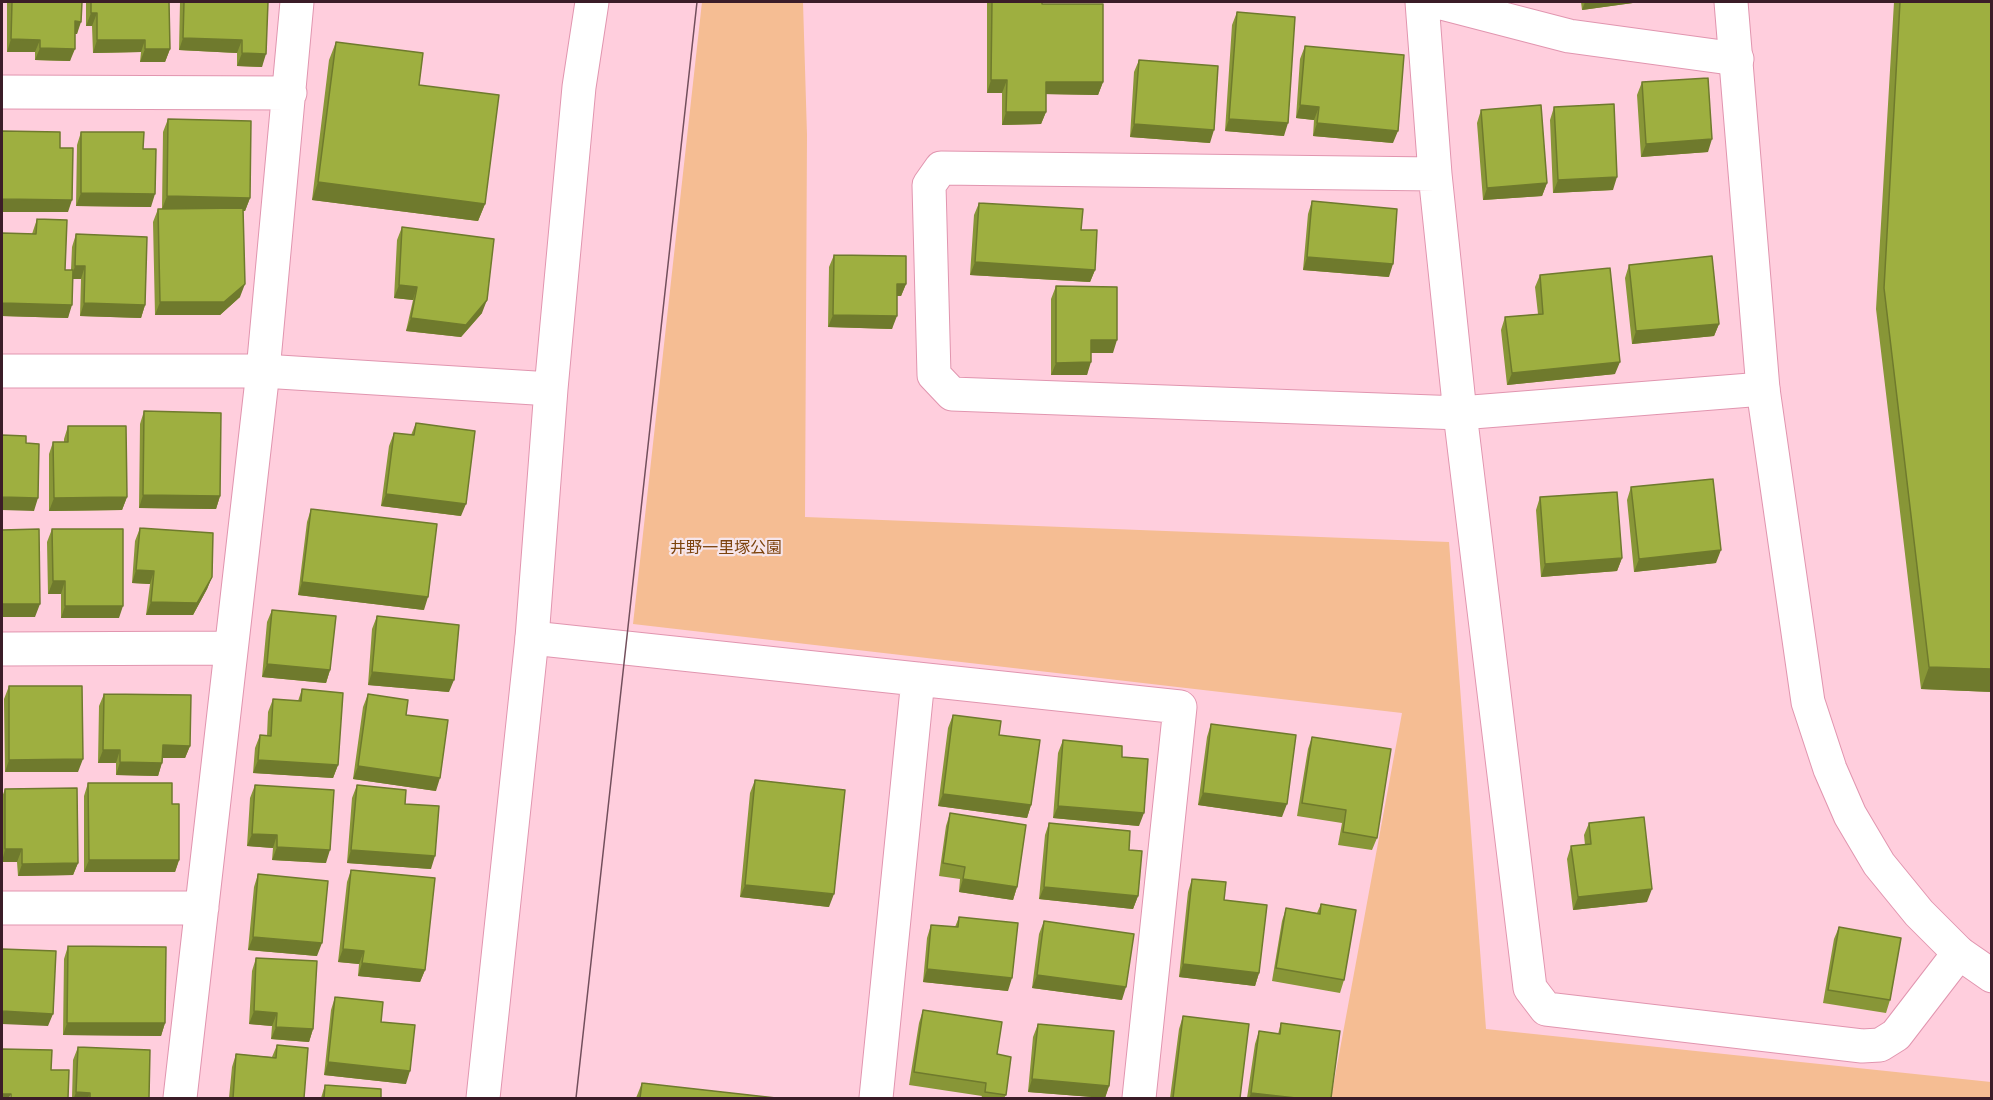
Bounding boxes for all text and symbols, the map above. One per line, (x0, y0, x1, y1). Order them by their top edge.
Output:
park label: 井野一里塚公園 (670, 539, 782, 559)

